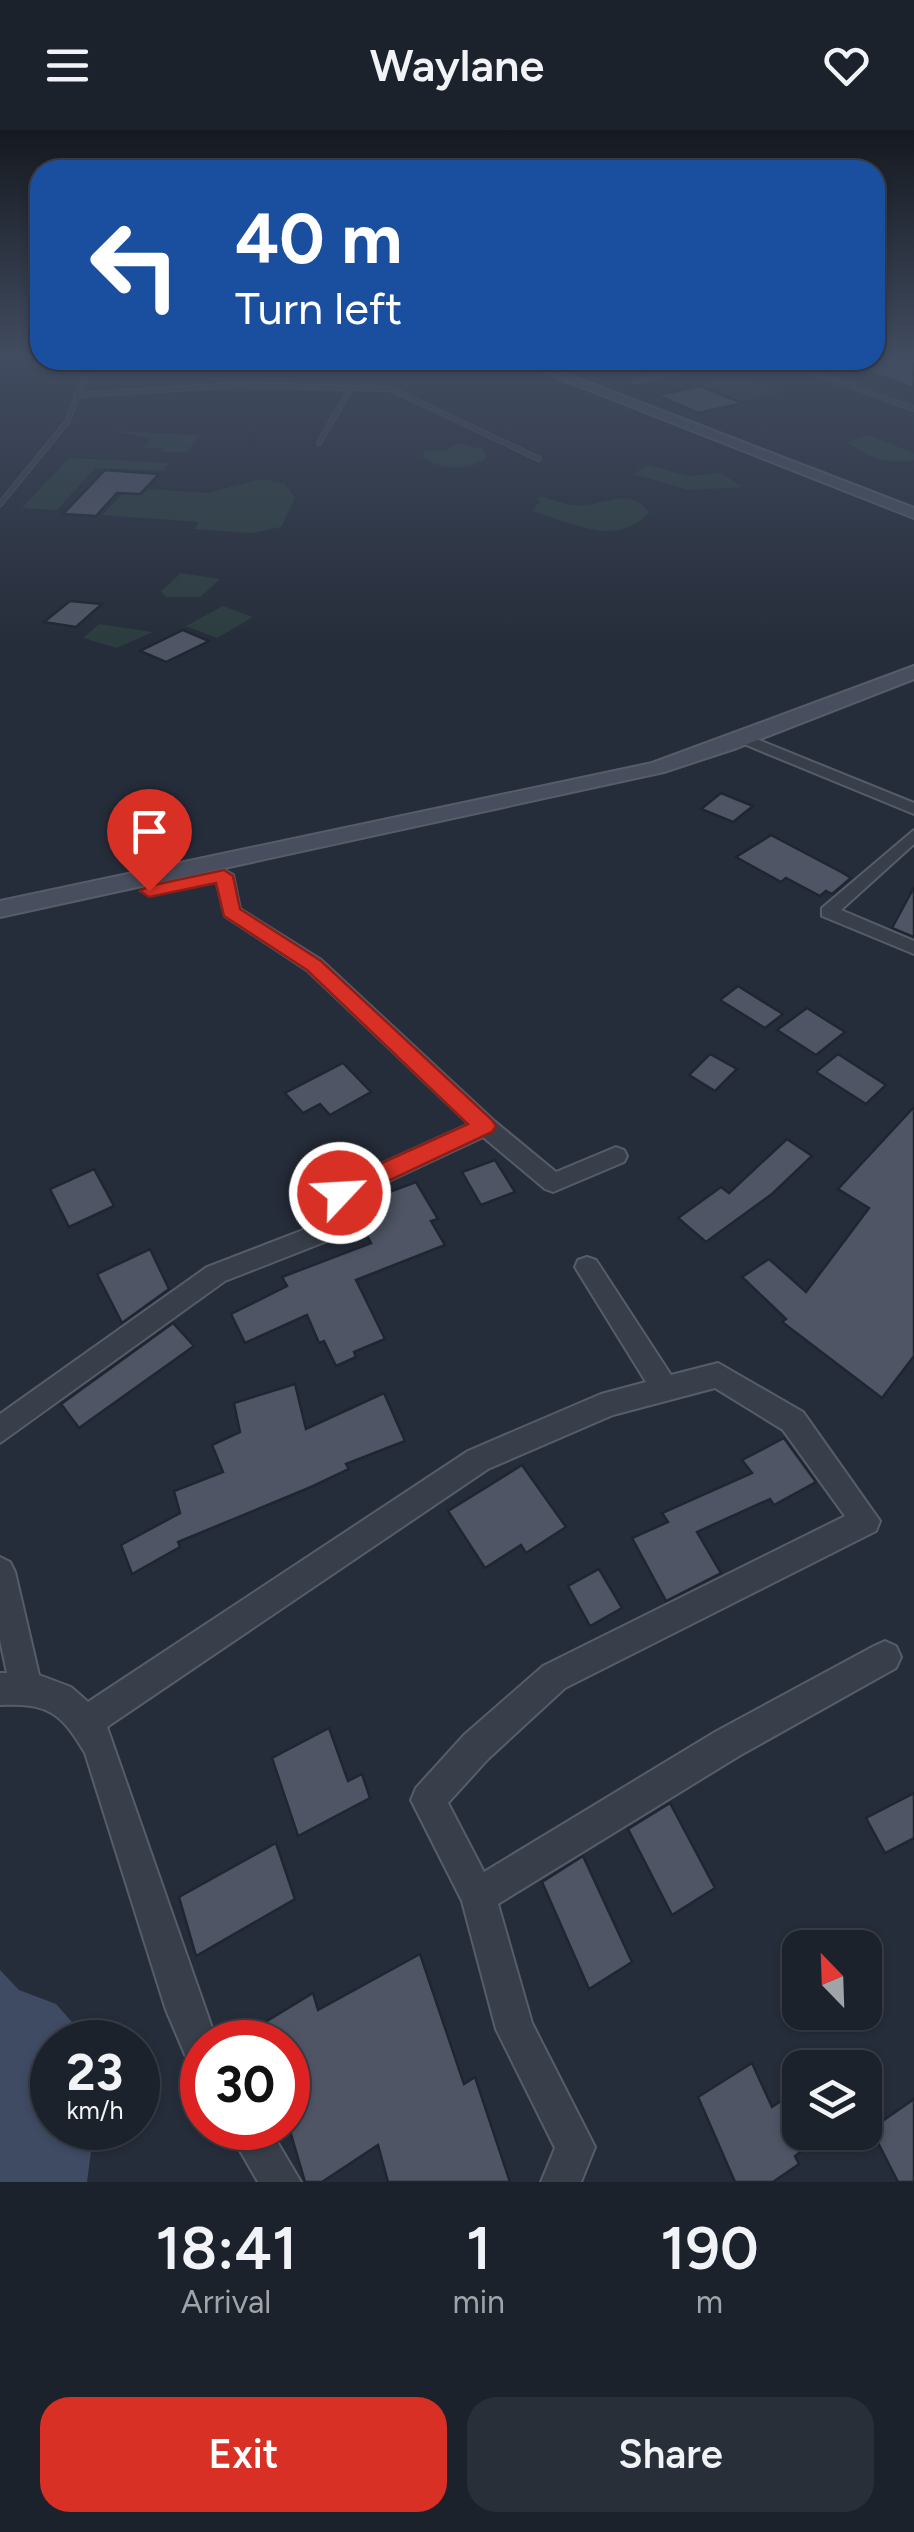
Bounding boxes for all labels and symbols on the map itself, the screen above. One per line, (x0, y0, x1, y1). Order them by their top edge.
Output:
pin (107, 789, 192, 892)
position arrow (288, 1141, 392, 1245)
north arrow (782, 1930, 882, 2030)
speed limit sign: 30 (180, 2020, 310, 2150)

